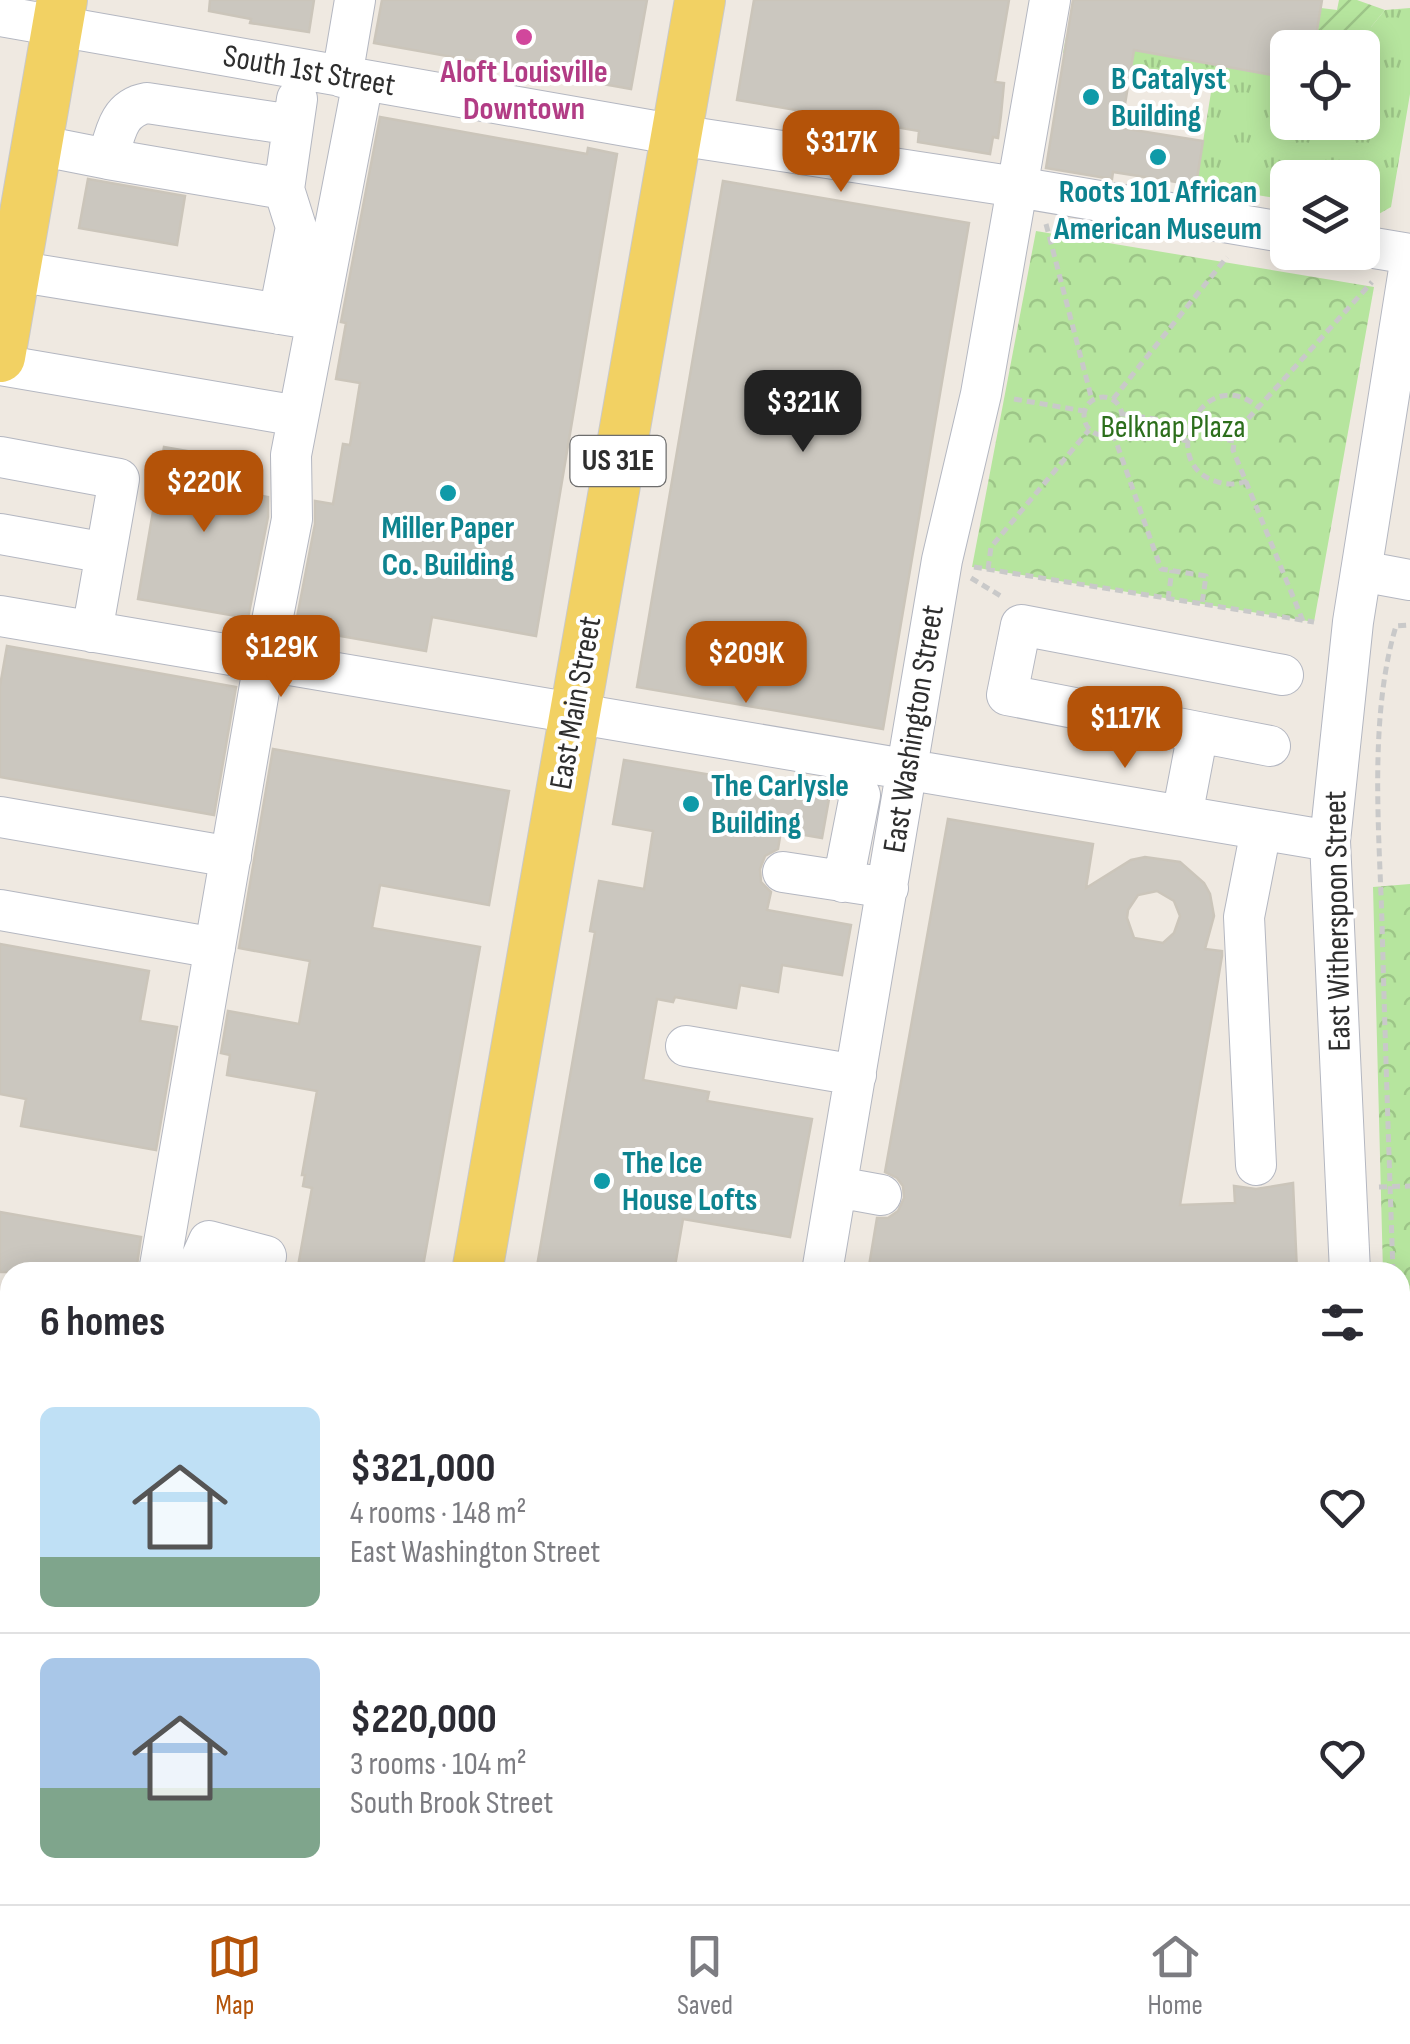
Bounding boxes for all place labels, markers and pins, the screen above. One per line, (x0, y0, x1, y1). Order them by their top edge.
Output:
marker: Aloft Louisville Downtown (513, 26, 535, 48)
place label: Aloft Louisville Downtown (439, 53, 608, 129)
place label: B Catalyst Building (1111, 60, 1227, 136)
marker: B Catalyst Building (1080, 86, 1102, 108)
pin: $317K (771, 110, 911, 195)
marker: Roots 101 African American Museum (1147, 146, 1169, 168)
place label: Roots 101 African American Museum (1053, 173, 1262, 249)
pin: $321K (733, 370, 873, 455)
pin: $220K (134, 450, 274, 535)
marker: Miller Paper Co. Building (437, 482, 459, 504)
place label: Miller Paper Co. Building (382, 509, 515, 585)
pin: $129K (211, 615, 351, 700)
pin: $209K (676, 621, 816, 706)
pin: $117K (1055, 686, 1195, 771)
place label: The Carlysle Building (711, 767, 849, 843)
marker: The Carlysle Building (680, 793, 702, 815)
place label: The Ice House Lofts (622, 1144, 757, 1220)
marker: The Ice House Lofts (591, 1170, 613, 1192)

